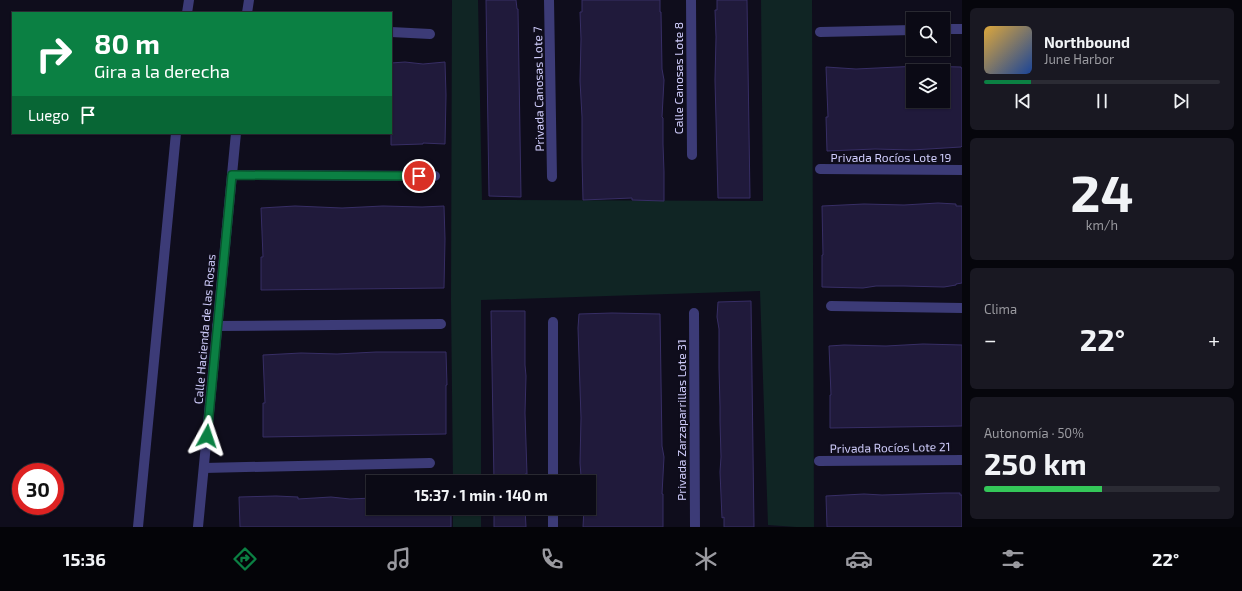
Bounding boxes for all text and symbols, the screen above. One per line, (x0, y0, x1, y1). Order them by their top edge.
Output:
map controls (906, 12, 950, 108)
button: search (906, 12, 950, 56)
street label: Calle Canosas Lote 8 (671, 22, 685, 134)
text: 80 m (94, 26, 160, 60)
street label: Privada Canosas Lote 7 (530, 26, 546, 152)
icon: right (28, 28, 80, 80)
text: Northbound (1044, 33, 1130, 51)
text: June Harbor (1044, 51, 1114, 67)
text: Gira a la derecha (94, 60, 230, 82)
button: layers (906, 64, 950, 108)
icon: previous (1012, 90, 1034, 112)
icon: pause (1091, 90, 1113, 112)
icon: next (1170, 90, 1192, 112)
icon: arrive (77, 104, 99, 126)
text: Luego (28, 106, 69, 124)
street label: Privada Rocíos Lote 19 (831, 150, 952, 164)
pin (402, 159, 436, 193)
text: 24 (1070, 160, 1134, 222)
icon: arrive (408, 165, 430, 187)
text: km/h (1086, 217, 1118, 233)
street label: Calle Hacienda de las Rosas (190, 253, 218, 405)
text: Clima (984, 301, 1017, 317)
text: 22° (1080, 321, 1125, 357)
text: − (984, 326, 997, 352)
text: + (1208, 326, 1220, 352)
street label: Privada Zarzaparrillas Lote 31 (674, 339, 688, 501)
position arrow (186, 415, 228, 457)
text: Autonomía · 50% (984, 425, 1084, 441)
street label: Privada Rocíos Lote 21 (830, 439, 950, 455)
text: 250 km (984, 445, 1087, 481)
speed limit sign: 30 (12, 463, 64, 515)
text: 15:37 · 1 min · 140 m (414, 486, 548, 504)
icon: directions (231, 545, 259, 573)
icon: music (385, 545, 413, 573)
icon: phone (538, 545, 566, 573)
icon: climate (692, 545, 720, 573)
icon: car (845, 545, 873, 573)
icon: filters (999, 545, 1027, 573)
text: 15:36 (63, 548, 106, 570)
text: 22° (1152, 548, 1179, 570)

